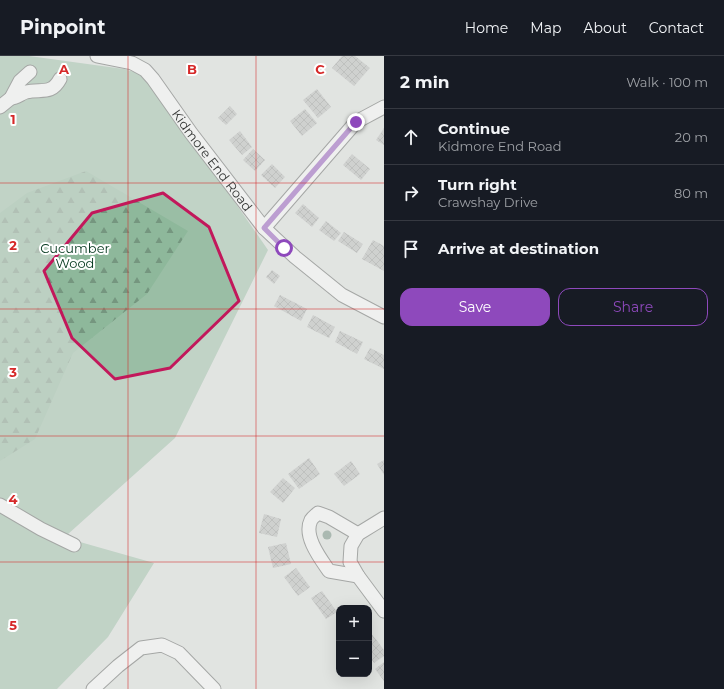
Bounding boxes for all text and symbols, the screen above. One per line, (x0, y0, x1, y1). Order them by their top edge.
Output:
text: Pinpoint (20, 16, 105, 39)
text: Home (465, 19, 508, 37)
text: Map (530, 19, 561, 37)
text: About (583, 19, 627, 37)
text: Contact (649, 19, 704, 37)
text: A (58, 61, 70, 77)
text: B (187, 61, 197, 77)
text: C (315, 61, 325, 77)
text: 2 min (400, 72, 450, 92)
text: Walk · 100 m (626, 74, 708, 90)
street label: Kidmore End Road (169, 106, 256, 214)
text: 1 (10, 111, 16, 127)
route end (347, 113, 365, 131)
text: Continue (438, 119, 510, 138)
icon: ahead (400, 126, 422, 148)
text: 20 m (675, 129, 708, 145)
text: Kidmore End Road (438, 138, 562, 154)
text: Turn right (438, 175, 517, 194)
icon: right (400, 182, 422, 204)
text: 80 m (674, 185, 708, 201)
text: Crawshay Drive (438, 194, 538, 210)
text: 2 (9, 237, 17, 253)
icon: arrive (400, 238, 422, 260)
route start (275, 239, 293, 257)
text: Arrive at destination (438, 239, 599, 258)
park label: Cucumber Wood (40, 240, 110, 271)
button: Save (400, 288, 550, 326)
button: Share (558, 288, 708, 326)
text: 3 (8, 364, 17, 380)
text: 4 (9, 491, 18, 507)
map controls (336, 605, 372, 677)
button: + (336, 605, 372, 641)
text: 5 (9, 617, 17, 633)
button: − (336, 641, 372, 677)

